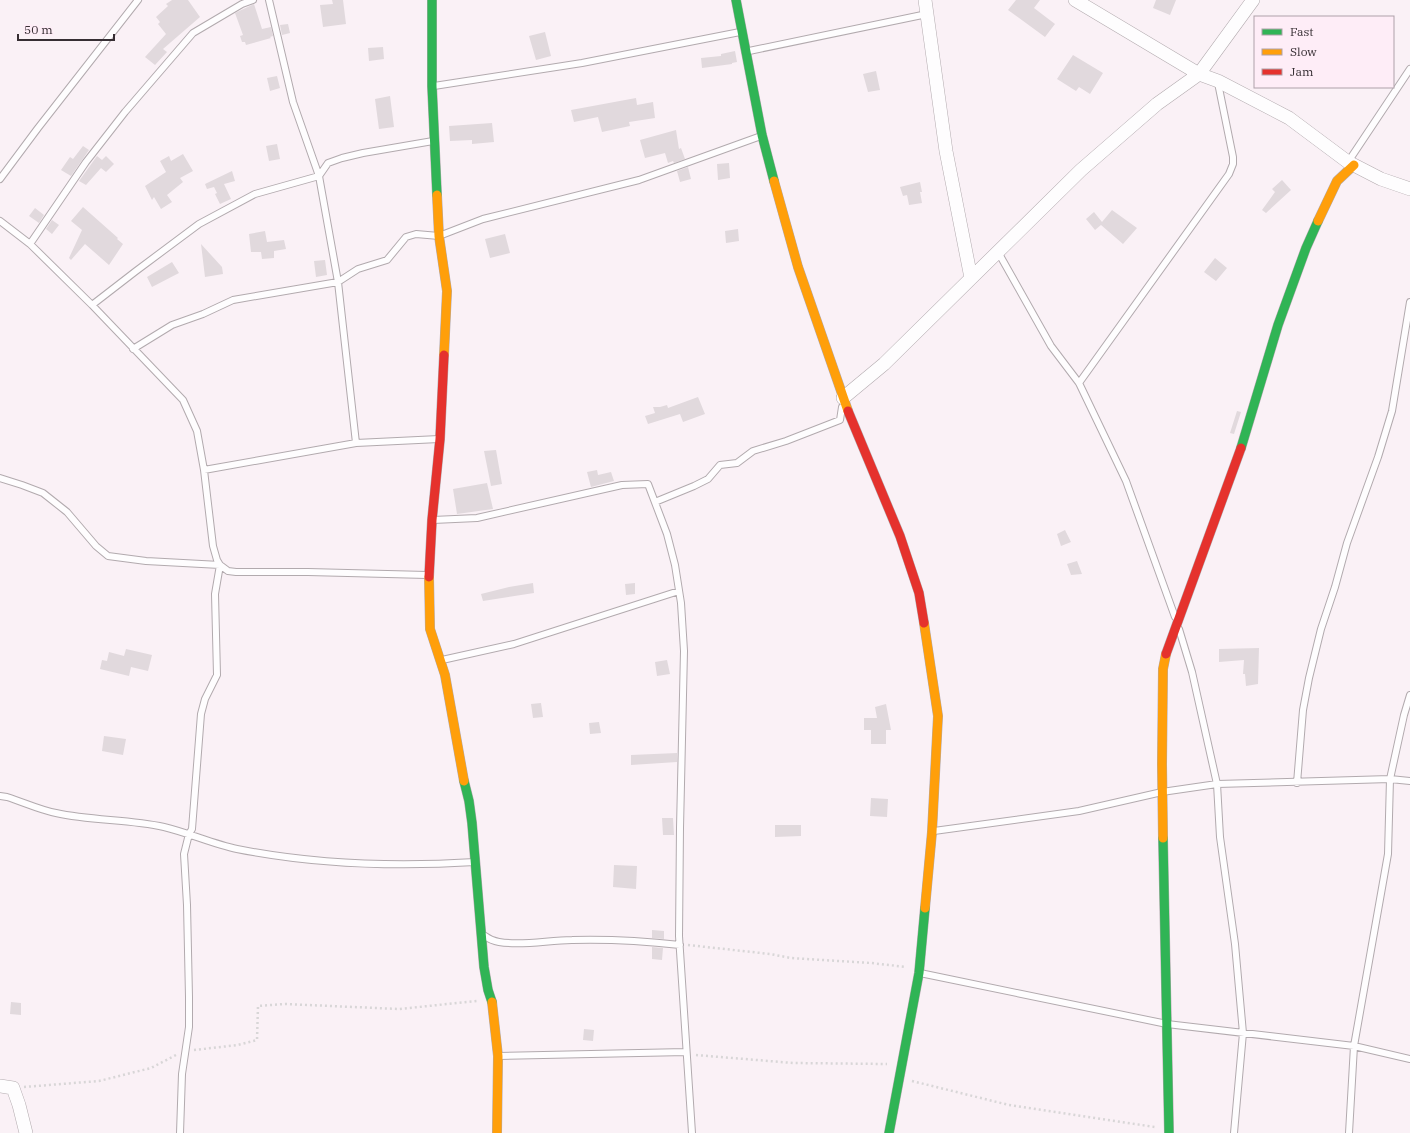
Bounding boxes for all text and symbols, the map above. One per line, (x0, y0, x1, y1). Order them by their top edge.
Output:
scale bar (18, 16, 114, 42)
legend (1254, 16, 1394, 88)
text: 50 m (24, 22, 53, 37)
text: Fast (1290, 24, 1314, 39)
text: Slow (1290, 44, 1317, 59)
text: Jam (1290, 64, 1314, 79)

